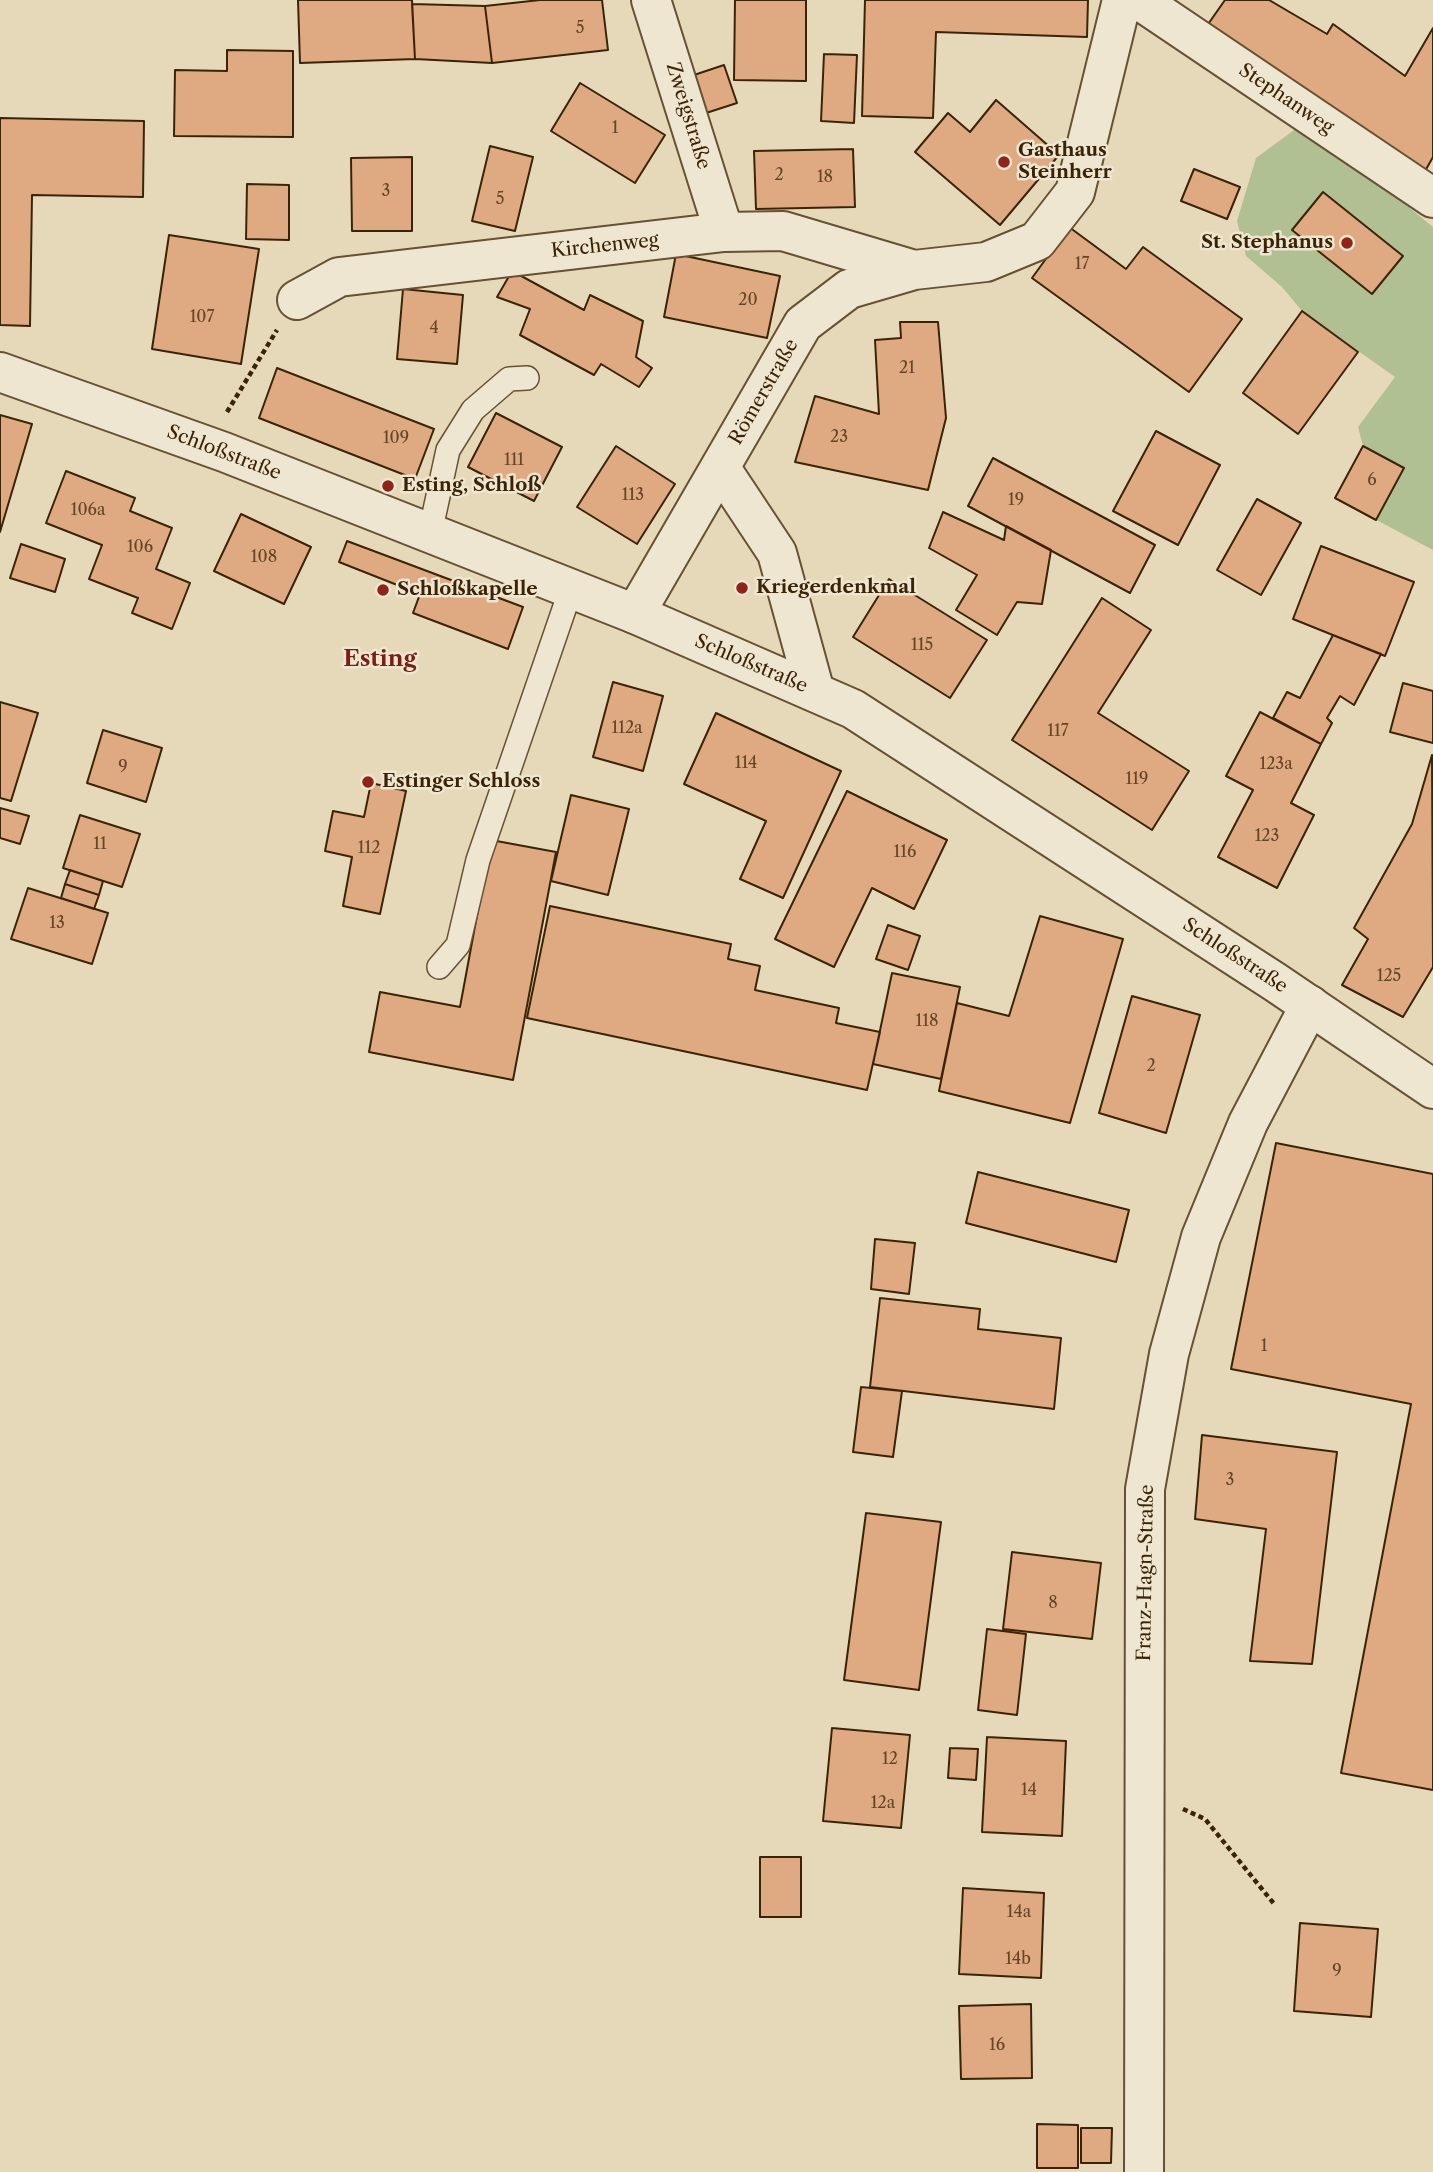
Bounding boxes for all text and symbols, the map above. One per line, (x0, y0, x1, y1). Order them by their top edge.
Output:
house number: 5 (576, 18, 584, 38)
street label: Stephanweg (1234, 59, 1338, 139)
street label: Zweigstraße (661, 60, 715, 172)
house number: 1 (612, 118, 618, 138)
place label: Gasthaus Steinherr (1018, 140, 1112, 184)
marker: Gasthaus Steinherr (996, 154, 1012, 170)
house number: 2 (774, 165, 784, 185)
house number: 18 (817, 167, 833, 187)
house number: 3 (382, 181, 390, 201)
house number: 5 (496, 189, 504, 209)
street label: Kirchenweg (550, 229, 660, 263)
place label: St. Stephanus (1201, 232, 1333, 254)
marker: St. Stephanus (1339, 235, 1355, 251)
house number: 17 (1075, 254, 1089, 274)
house number: 20 (738, 290, 758, 310)
house number: 107 (190, 307, 214, 327)
house number: 4 (429, 318, 439, 338)
street label: Römerstraße (725, 335, 803, 449)
house number: 21 (899, 358, 915, 378)
street label: Schloßstraße (164, 421, 284, 485)
house number: 23 (830, 427, 848, 447)
house number: 109 (383, 428, 409, 448)
house number: 111 (504, 450, 524, 470)
house number: 6 (1367, 470, 1377, 490)
place label: Esting, Schloß (402, 475, 541, 497)
marker: Esting, Schloß (380, 478, 396, 494)
house number: 113 (622, 485, 644, 505)
house number: 19 (1008, 490, 1024, 510)
house number: 106a (71, 500, 105, 520)
house number: 106 (127, 537, 153, 557)
house number: 108 (251, 547, 277, 567)
place label: Kriegerdenkmal (756, 577, 916, 599)
place label: Schloßkapelle (397, 579, 538, 601)
marker: Kriegerdenkmal (734, 580, 750, 596)
marker: Schloßkapelle (375, 582, 391, 598)
street label: Schloßstraße (691, 630, 811, 698)
house number: 115 (911, 635, 933, 655)
district label: Esting (343, 645, 417, 673)
house number: 112a (611, 718, 643, 738)
house number: 117 (1047, 721, 1069, 741)
house number: 114 (735, 753, 757, 773)
house number: 123a (1259, 754, 1293, 774)
house number: 9 (118, 757, 128, 777)
house number: 119 (1126, 769, 1148, 789)
place label: Estinger Schloss (382, 771, 540, 793)
marker: Estinger Schloss (360, 774, 376, 790)
house number: 123 (1255, 826, 1279, 846)
house number: 11 (93, 834, 107, 854)
house number: 112 (358, 838, 380, 858)
house number: 116 (894, 842, 916, 862)
house number: 13 (49, 913, 65, 933)
street label: Schloßstraße (1178, 914, 1292, 998)
house number: 125 (1377, 966, 1401, 986)
house number: 118 (916, 1011, 938, 1031)
house number: 2 (1146, 1056, 1156, 1076)
house number: 1 (1261, 1336, 1267, 1356)
house number: 3 (1226, 1470, 1234, 1490)
street label: Franz-Hagn-Straße (1133, 1484, 1159, 1662)
house number: 8 (1048, 1593, 1058, 1613)
house number: 12 (882, 1749, 898, 1769)
house number: 14 (1021, 1780, 1037, 1800)
house number: 12a (871, 1793, 895, 1813)
house number: 14a (1007, 1902, 1031, 1922)
house number: 14b (1005, 1949, 1031, 1969)
house number: 9 (1332, 1961, 1342, 1981)
house number: 16 (989, 2035, 1005, 2055)

